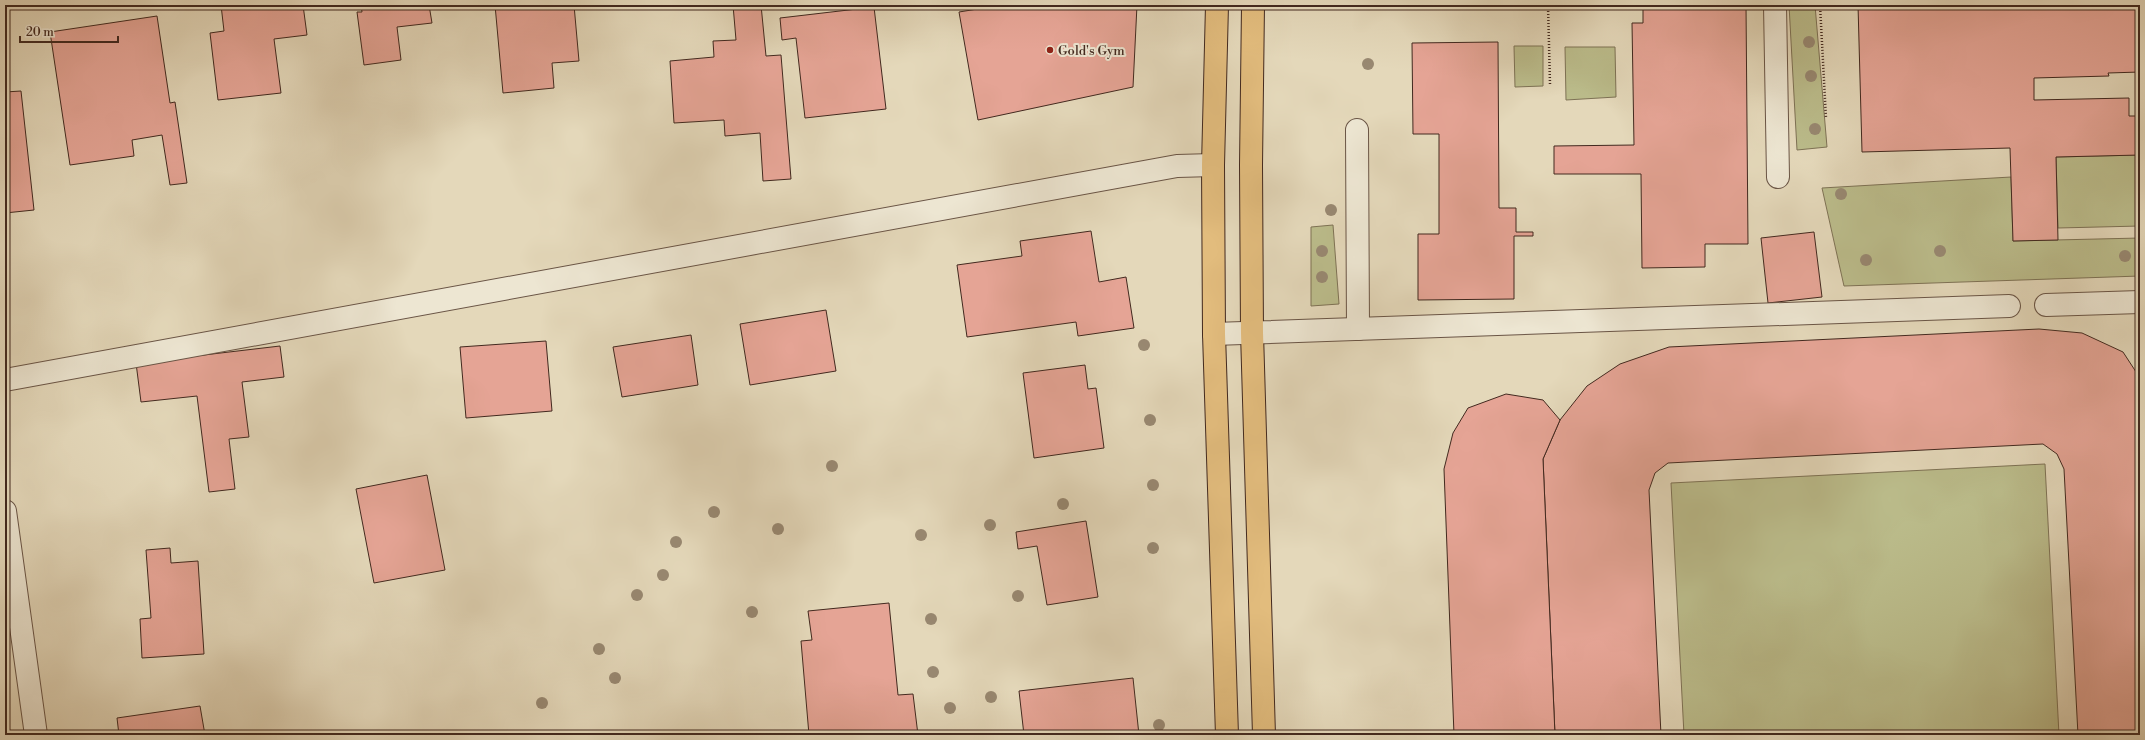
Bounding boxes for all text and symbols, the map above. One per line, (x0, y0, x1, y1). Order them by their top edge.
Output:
scale bar (20, 18, 118, 44)
text: 20 m (26, 25, 54, 40)
place label: Gold's Gym (1058, 43, 1125, 59)
marker: Gold's Gym (1045, 45, 1055, 55)

